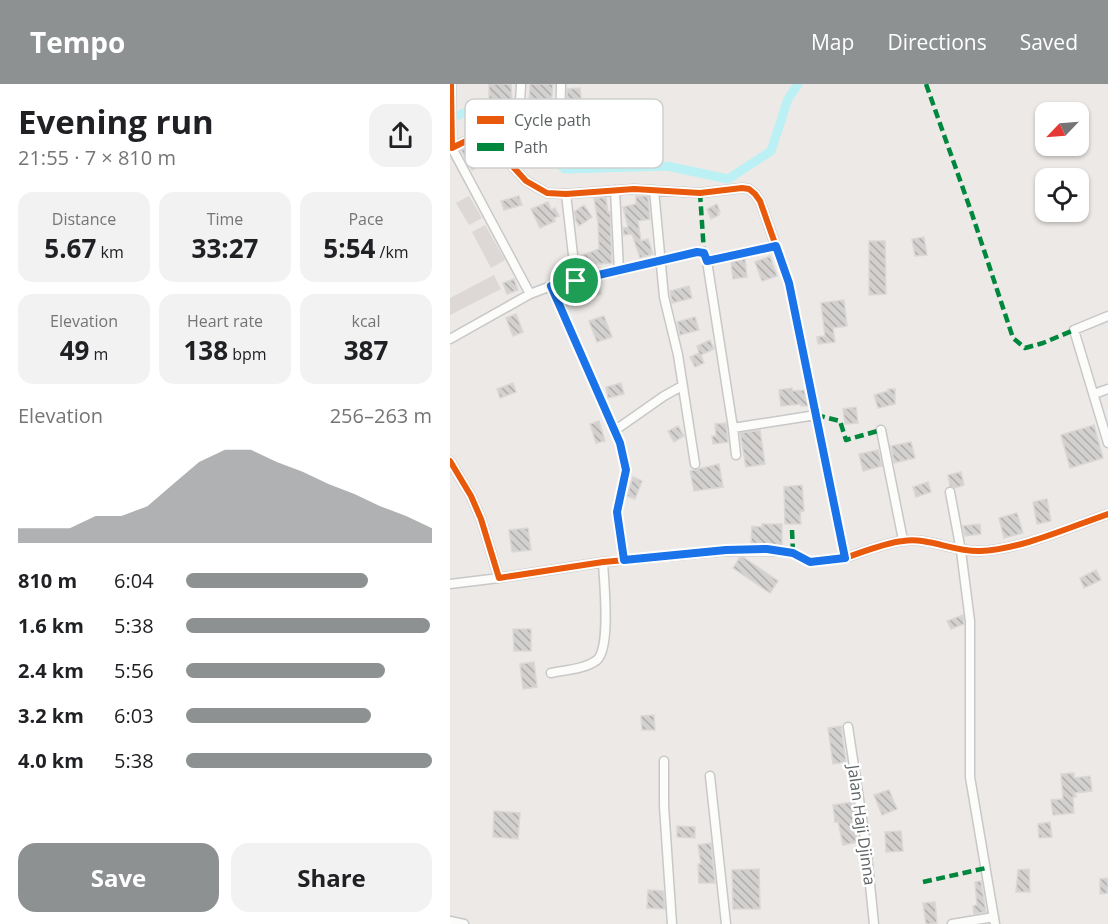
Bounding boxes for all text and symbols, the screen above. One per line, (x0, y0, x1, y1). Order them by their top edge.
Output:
text: Tempo (30, 23, 125, 61)
text: Map (811, 28, 854, 56)
text: Directions (887, 28, 987, 56)
text: Saved (1020, 28, 1078, 56)
text: Evening run (18, 99, 214, 144)
legend (465, 99, 663, 168)
north arrow (1035, 102, 1089, 156)
map controls (1035, 102, 1089, 222)
button: share (369, 104, 432, 167)
text: Cycle path (514, 109, 591, 131)
text: Path (514, 136, 548, 158)
text: 21:55 · 7 × 810 m (18, 144, 176, 171)
button: locate (1035, 168, 1089, 222)
text: Distance (52, 208, 116, 230)
text: Time (207, 208, 243, 230)
text: Pace (348, 208, 384, 230)
text: 5.67 (44, 230, 96, 266)
text: 33:27 (192, 230, 258, 266)
text: 5:54 (323, 230, 375, 266)
text: km (96, 241, 124, 263)
text: /km (375, 241, 409, 263)
pin (550, 255, 601, 306)
icon: arrive (559, 264, 592, 297)
text: Elevation (50, 310, 118, 332)
text: Heart rate (187, 310, 263, 332)
text: kcal (352, 310, 381, 332)
text: 49 (60, 332, 89, 368)
text: 138 (183, 332, 228, 368)
text: 387 (344, 332, 388, 368)
text: m (89, 343, 108, 365)
text: bpm (228, 343, 267, 365)
text: Elevation (18, 402, 103, 429)
text: 256–263 m (330, 402, 432, 429)
text: 810 m (18, 567, 77, 594)
text: 6:04 (114, 567, 154, 594)
text: 1.6 km (18, 612, 84, 639)
text: 5:38 (114, 612, 154, 639)
text: 2.4 km (18, 657, 84, 684)
text: 5:56 (114, 657, 154, 684)
text: 3.2 km (18, 702, 84, 729)
text: 6:03 (114, 702, 154, 729)
text: 4.0 km (18, 747, 84, 774)
text: 5:38 (114, 747, 154, 774)
street label: Jalan Haji Djinna (842, 761, 881, 887)
button: Save (18, 843, 219, 912)
button: Share (231, 843, 432, 912)

